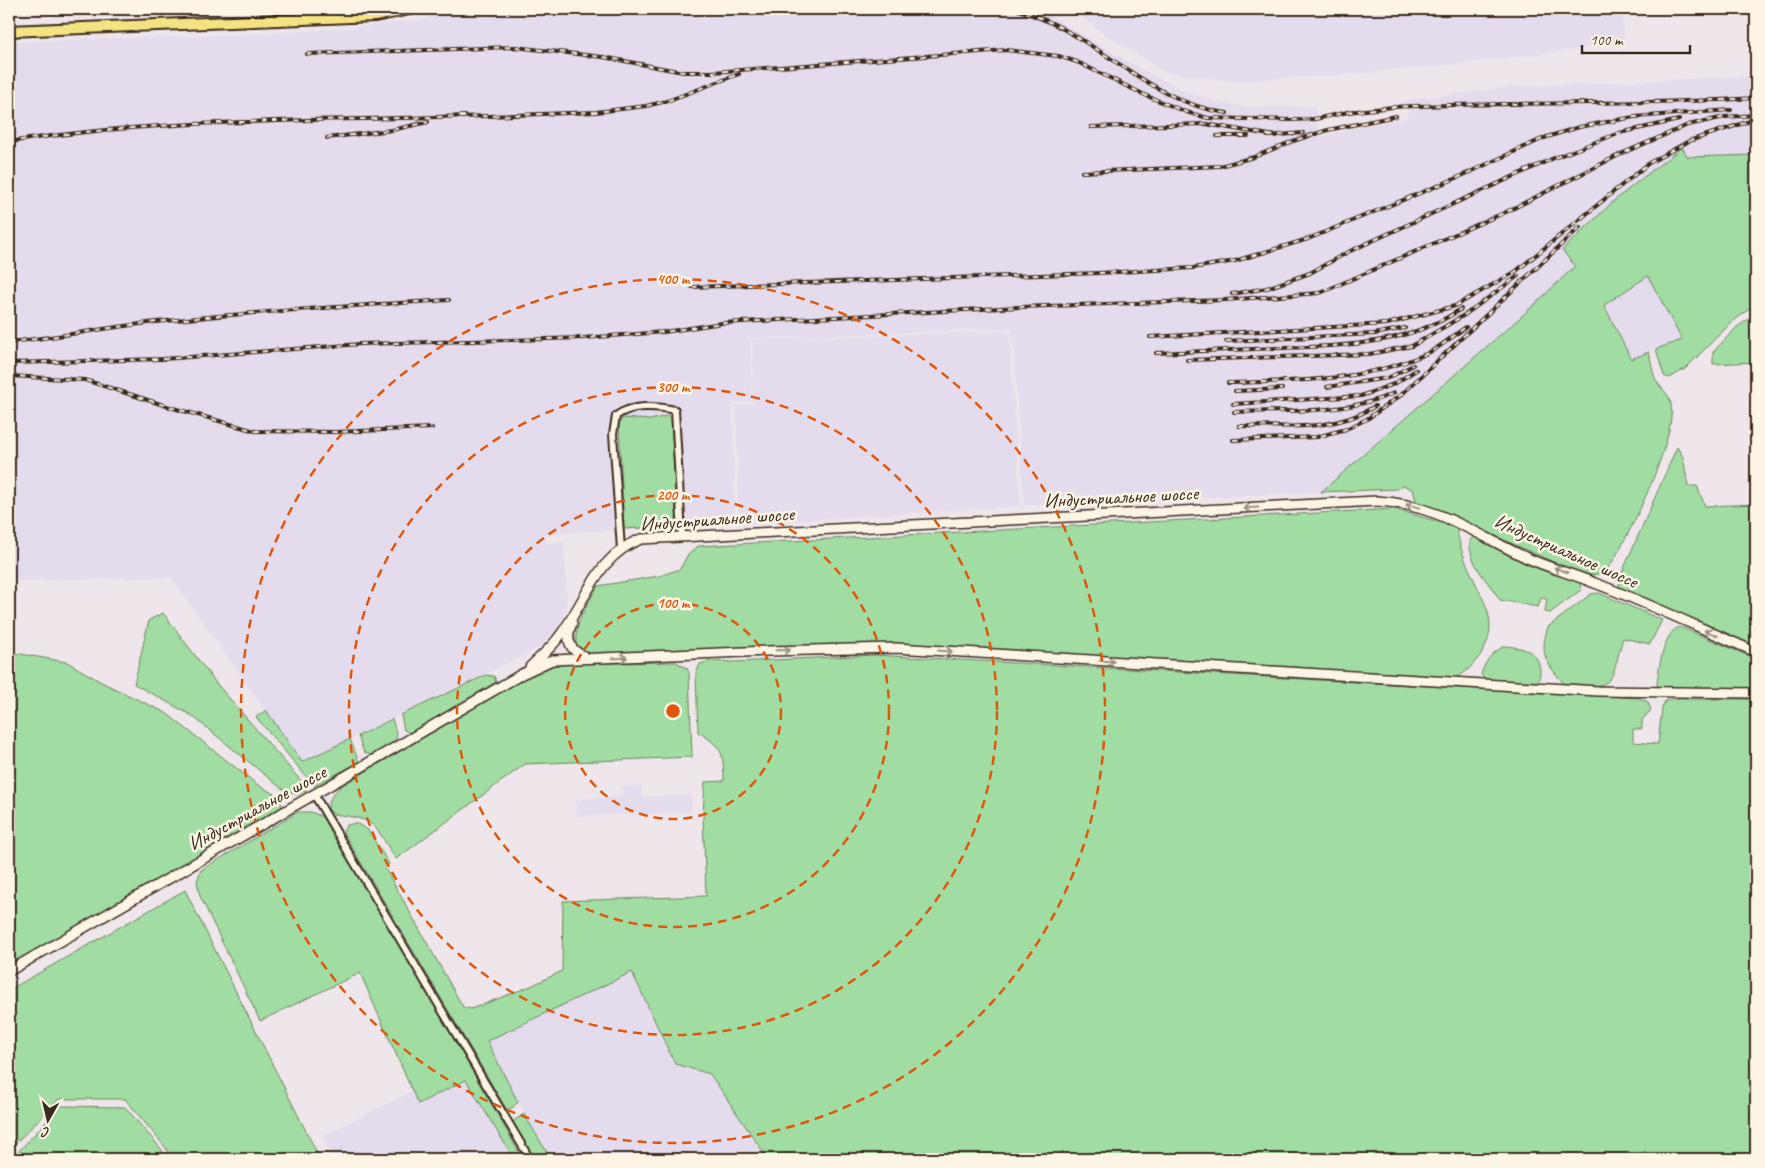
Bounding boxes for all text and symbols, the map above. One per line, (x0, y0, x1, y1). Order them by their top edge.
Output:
scale bar (1582, 22, 1690, 54)
text: 100 m (1590, 31, 1624, 50)
text: 400 m (657, 270, 691, 289)
text: 300 m (657, 378, 691, 397)
street label: Индустриальное шоссе (1043, 480, 1200, 514)
text: 200 m (657, 486, 691, 505)
street label: Индустриальное шоссе (639, 501, 796, 537)
one-way arrow (1405, 501, 1421, 510)
one-way arrow (1243, 503, 1259, 512)
street label: Индустриальное шоссе (1490, 508, 1643, 594)
one-way arrow (1554, 565, 1570, 574)
text: 100 m (657, 594, 691, 613)
one-way arrow (1704, 628, 1719, 638)
one-way arrow (774, 645, 790, 655)
one-way arrow (937, 647, 953, 656)
one-way arrow (612, 653, 628, 663)
one-way arrow (1099, 657, 1115, 666)
centre of rings (664, 702, 682, 720)
street label: Индустриальное шоссе (183, 759, 332, 856)
north arrow (22, 1096, 72, 1146)
text: С (40, 1123, 51, 1141)

